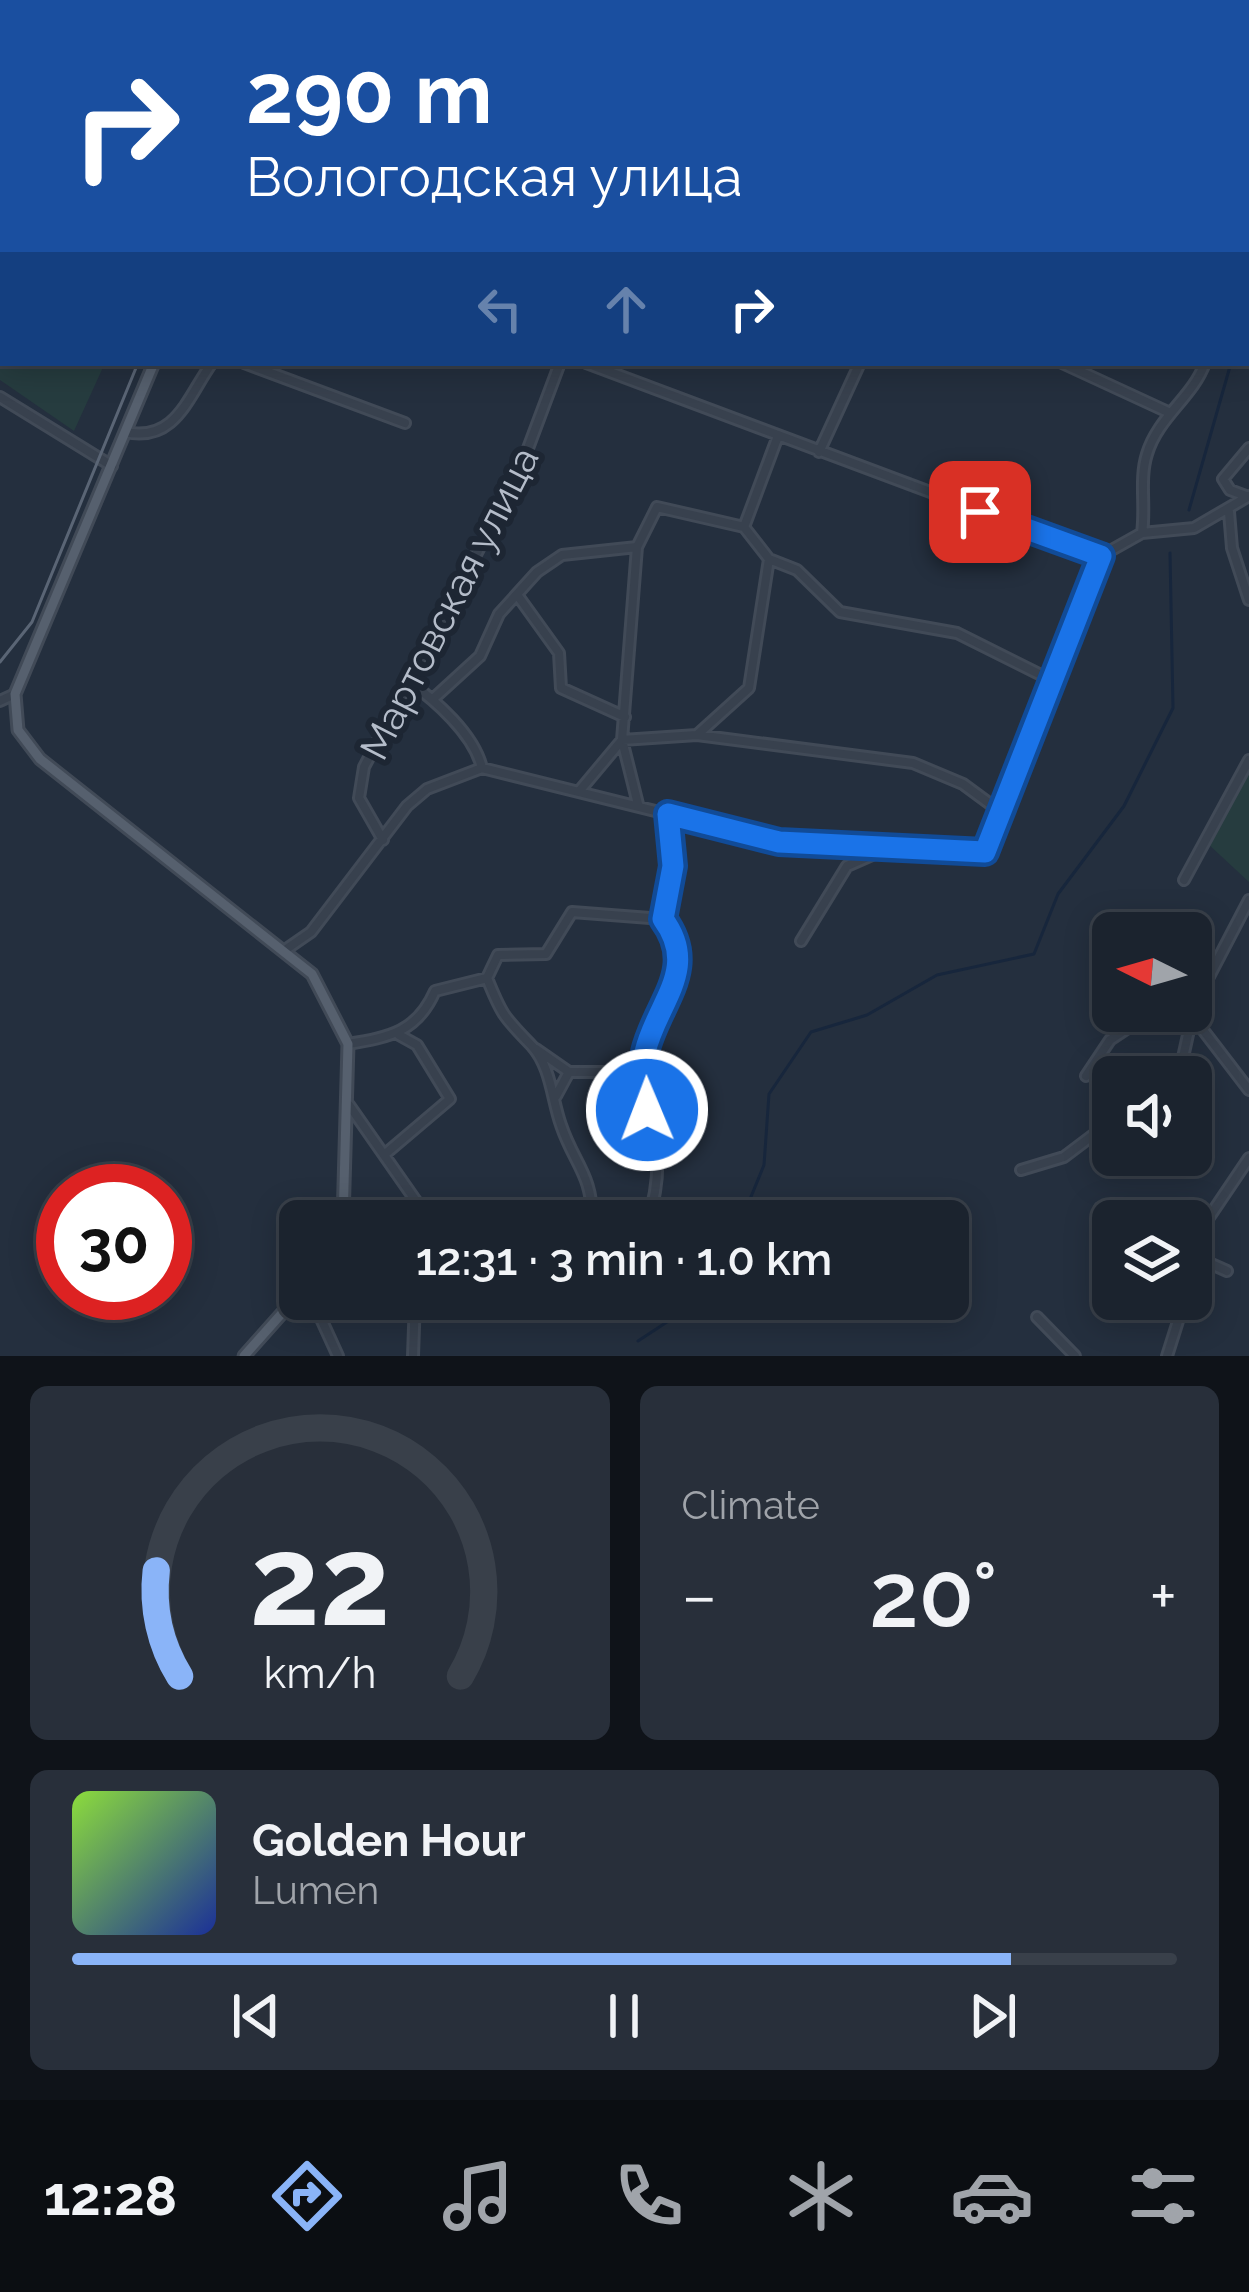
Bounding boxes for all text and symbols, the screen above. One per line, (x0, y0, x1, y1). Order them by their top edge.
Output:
text: 290 m (246, 44, 493, 143)
icon: right (48, 48, 204, 204)
text: Вологодская улица (246, 145, 742, 209)
icon: left (467, 276, 533, 342)
icon: ahead (593, 276, 659, 342)
icon: right (719, 276, 785, 342)
street label: Мартовская улица (350, 439, 548, 767)
pin (929, 461, 1031, 563)
icon: arrive (947, 479, 1013, 545)
north arrow (1092, 912, 1212, 1032)
map controls (1092, 912, 1212, 1320)
position arrow (584, 1047, 710, 1173)
button: sound (1092, 1056, 1212, 1176)
speed limit sign: 30 (36, 1164, 192, 1320)
button: layers (1092, 1200, 1212, 1320)
text: 12:31 · 3 min · 1.0 km (416, 1233, 832, 1286)
text: Climate (682, 1482, 820, 1528)
text: 22 (249, 1508, 390, 1654)
text: 20° (869, 1542, 997, 1648)
text: − (682, 1557, 717, 1634)
text: + (1150, 1557, 1177, 1634)
text: km/h (263, 1648, 376, 1698)
text: Golden Hour (252, 1814, 526, 1867)
text: Lumen (252, 1867, 379, 1913)
icon: previous (223, 1983, 289, 2049)
icon: pause (591, 1983, 657, 2049)
icon: next (960, 1983, 1026, 2049)
icon: directions (265, 2154, 349, 2238)
icon: music (436, 2154, 520, 2238)
icon: phone (607, 2154, 691, 2238)
icon: climate (779, 2154, 863, 2238)
icon: car (950, 2154, 1034, 2238)
icon: filters (1121, 2154, 1205, 2238)
text: 12:28 (44, 2164, 177, 2228)

